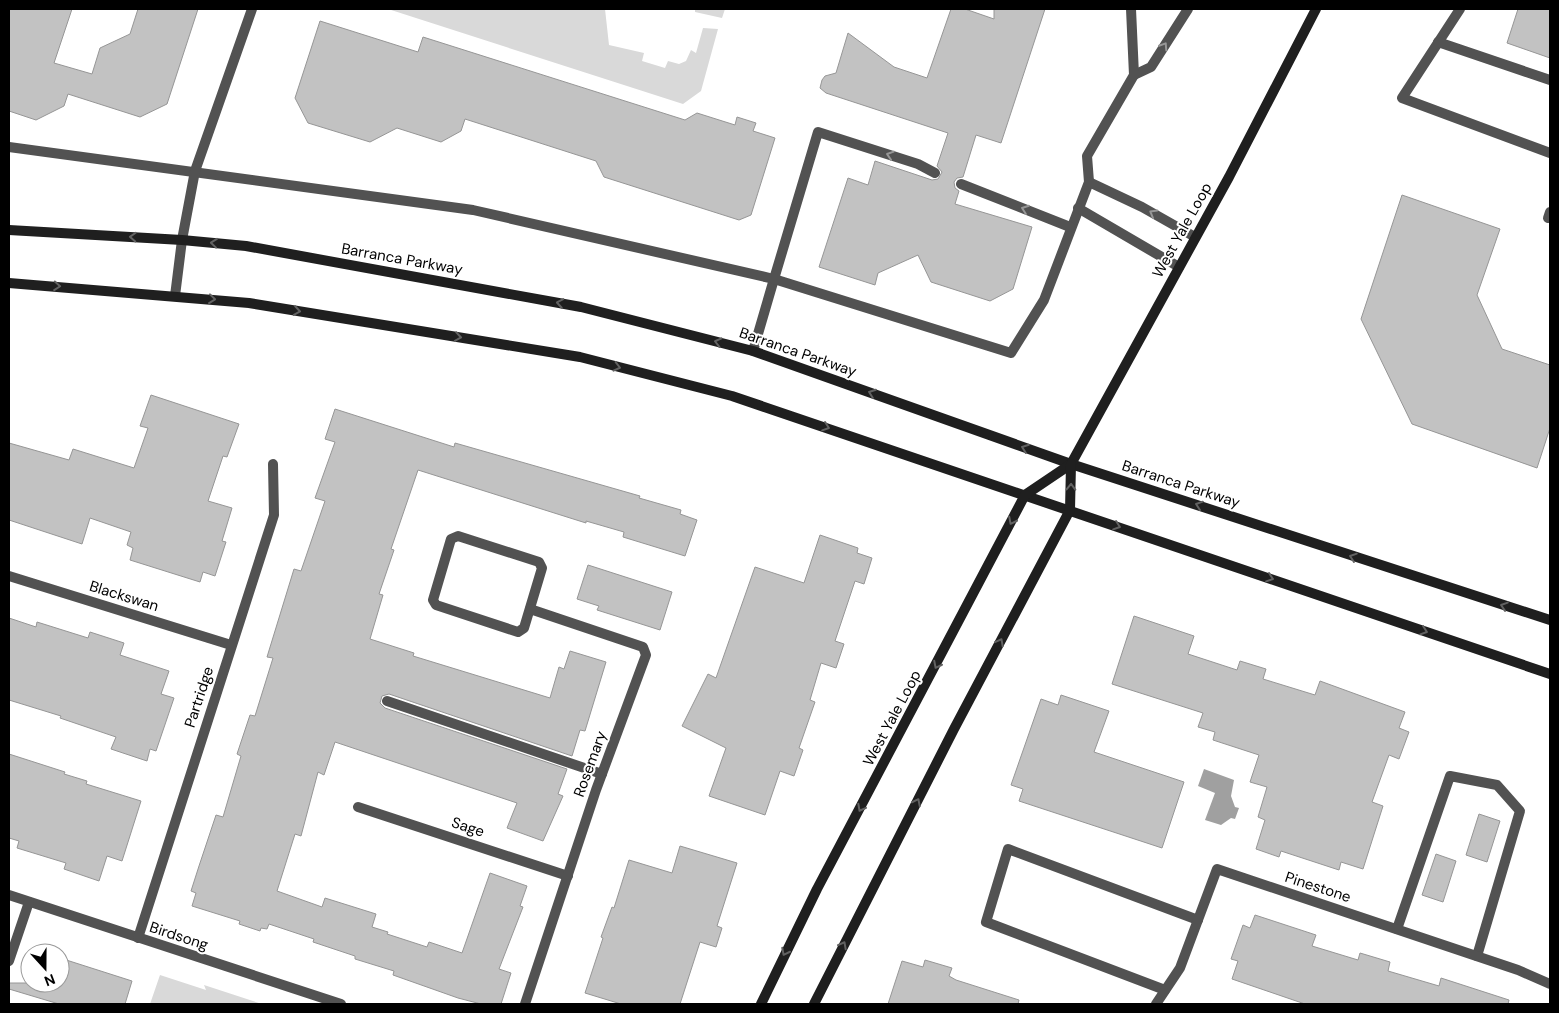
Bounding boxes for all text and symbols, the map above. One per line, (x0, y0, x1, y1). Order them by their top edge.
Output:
one-way arrow (1158, 42, 1168, 51)
one-way arrow (886, 151, 894, 161)
street label: West Yale Loop (1148, 179, 1216, 281)
one-way arrow (1021, 205, 1030, 215)
one-way arrow (1149, 209, 1158, 219)
one-way arrow (129, 231, 137, 242)
one-way arrow (210, 238, 218, 249)
street label: Barranca Parkway (340, 238, 465, 280)
one-way arrow (54, 281, 62, 292)
one-way arrow (209, 293, 217, 304)
one-way arrow (556, 299, 565, 309)
one-way arrow (293, 305, 302, 315)
street label: Barranca Parkway (737, 323, 860, 382)
one-way arrow (453, 332, 462, 342)
one-way arrow (714, 337, 723, 348)
one-way arrow (613, 361, 622, 372)
one-way arrow (868, 389, 877, 399)
one-way arrow (821, 421, 829, 431)
one-way arrow (1021, 444, 1030, 454)
street label: Barranca Parkway (1119, 456, 1243, 513)
one-way arrow (1066, 483, 1076, 491)
one-way arrow (1195, 501, 1204, 511)
one-way arrow (1008, 515, 1018, 524)
one-way arrow (1112, 520, 1120, 530)
one-way arrow (1349, 553, 1358, 563)
one-way arrow (1266, 573, 1274, 583)
street label: Blackswan (87, 576, 161, 616)
one-way arrow (1500, 601, 1508, 611)
one-way arrow (1419, 625, 1428, 635)
one-way arrow (994, 638, 1004, 647)
one-way arrow (933, 660, 943, 669)
street label: Partridge (180, 664, 218, 730)
street label: West Yale Loop (858, 667, 926, 769)
street label: Rosemary (569, 728, 611, 800)
one-way arrow (911, 798, 921, 807)
one-way arrow (857, 803, 867, 812)
street label: Sage (449, 812, 487, 842)
street label: Pinestone (1282, 867, 1354, 907)
street label: Birdsong (147, 917, 211, 955)
one-way arrow (837, 941, 847, 950)
north arrow (20, 943, 70, 993)
one-way arrow (781, 947, 791, 956)
text: N (42, 970, 58, 990)

